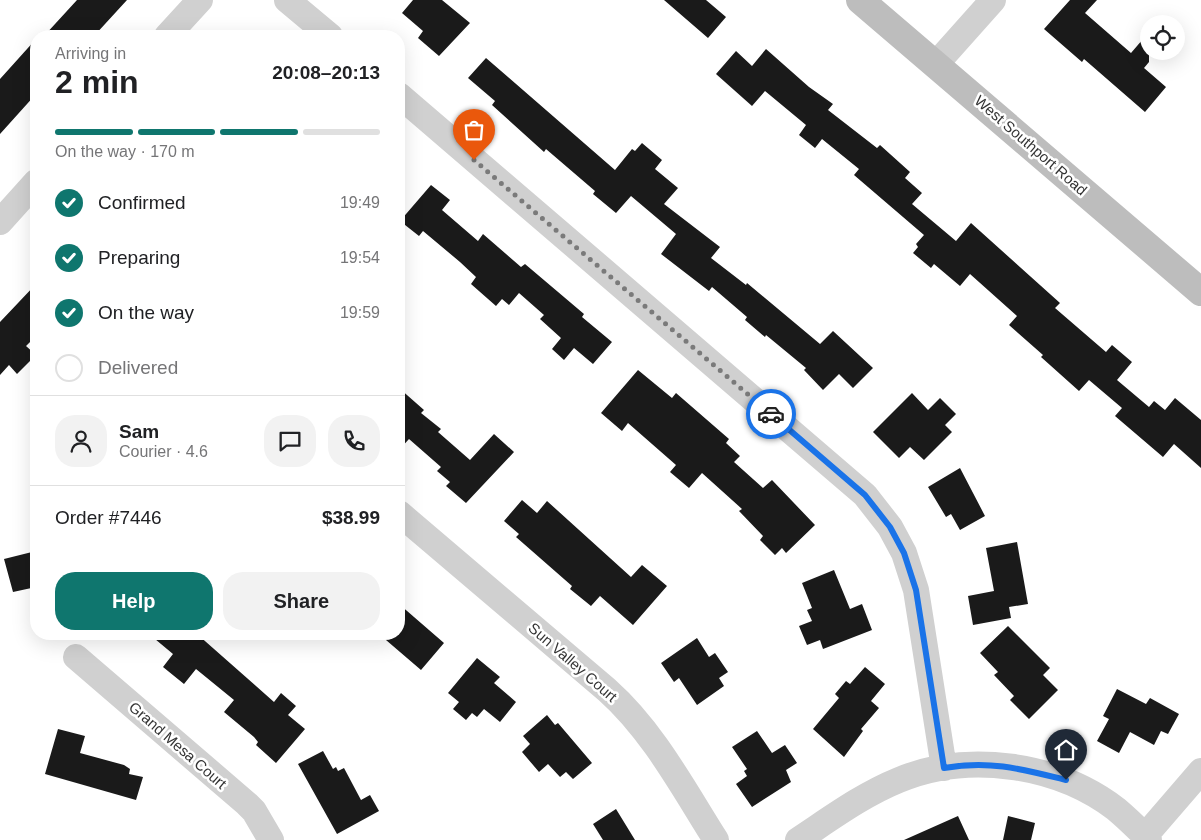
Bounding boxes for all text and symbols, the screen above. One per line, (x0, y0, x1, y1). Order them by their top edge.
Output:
map controls (1140, 15, 1185, 60)
button: locate (1140, 15, 1185, 60)
text: Arriving in (55, 45, 126, 62)
text: 20:08–20:13 (272, 62, 380, 83)
text: 2 min (55, 64, 139, 100)
street label: West Southport Road (971, 92, 1091, 198)
pin (453, 109, 495, 160)
icon: bag (460, 116, 488, 144)
text: On the way · 170 m (55, 143, 195, 160)
icon: check (55, 189, 83, 217)
text: Confirmed (98, 192, 186, 213)
text: 19:49 (340, 194, 380, 211)
icon: check (55, 244, 83, 272)
text: Preparing (98, 247, 180, 268)
text: 19:54 (340, 249, 380, 266)
icon: check (55, 299, 83, 327)
text: On the way (98, 302, 194, 323)
text: 19:59 (340, 304, 380, 321)
text: Delivered (98, 357, 178, 378)
courier (746, 389, 796, 439)
icon: car (757, 400, 785, 428)
button: person (55, 415, 107, 467)
button: chat (264, 415, 316, 467)
button: phone (328, 415, 380, 467)
text: Sam (119, 421, 159, 442)
text: Courier · 4.6 (119, 443, 208, 460)
text: Order #7446 (55, 507, 162, 528)
text: $38.99 (322, 507, 380, 528)
button: Help (55, 572, 213, 630)
button: Share (223, 572, 380, 630)
street label: Sun Valley Court (525, 619, 621, 706)
street label: Grand Mesa Court (126, 698, 231, 792)
pin (1045, 729, 1087, 780)
icon: home (1052, 736, 1080, 764)

